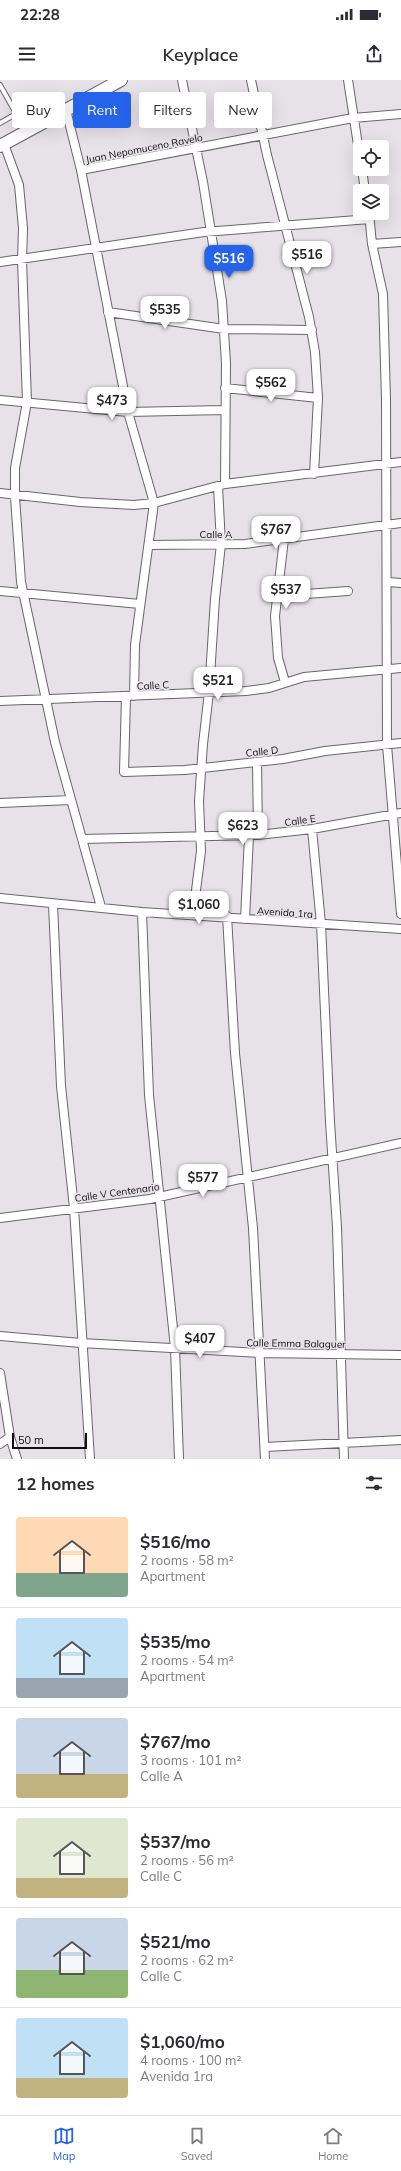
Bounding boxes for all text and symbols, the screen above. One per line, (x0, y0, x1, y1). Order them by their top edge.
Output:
text: 22:28 (20, 5, 60, 24)
icon: menu (16, 43, 38, 65)
text: Keyplace (163, 43, 238, 66)
icon: share (363, 43, 385, 65)
chip: Buy (12, 92, 65, 128)
chip: Rent (73, 92, 131, 128)
chip: Filters (139, 92, 206, 128)
chip: New (214, 92, 272, 128)
street label: Juan Nepomuceno Ravelo (85, 131, 204, 166)
map controls (353, 140, 389, 220)
button: locate (353, 140, 389, 176)
button: layers (353, 184, 389, 220)
pin: $516 (283, 241, 331, 275)
pin: $516 (205, 245, 253, 279)
text: $516 (291, 246, 323, 262)
text: $516 (213, 250, 245, 266)
pin: $535 (141, 296, 189, 330)
text: $535 (149, 301, 181, 317)
pin: $562 (247, 369, 295, 403)
text: $562 (255, 374, 287, 390)
pin: $473 (88, 387, 136, 421)
text: $473 (96, 392, 128, 408)
pin: $767 (252, 516, 300, 550)
text: $767 (260, 521, 292, 537)
street label: Calle A (200, 528, 233, 541)
pin: $537 (262, 576, 310, 610)
text: $537 (270, 581, 302, 597)
pin: $521 (194, 667, 242, 701)
text: $521 (202, 672, 234, 688)
street label: Calle C (137, 678, 170, 693)
street label: Calle D (245, 743, 279, 760)
pin: $623 (219, 812, 267, 846)
street label: Calle E (284, 812, 317, 829)
text: $623 (227, 817, 259, 833)
pin: $1,060 (166, 891, 232, 925)
text: $1,060 (178, 896, 220, 912)
street label: Avenida 1ra (256, 904, 313, 921)
pin: $577 (179, 1164, 227, 1198)
text: $577 (187, 1169, 219, 1185)
street label: Calle V Centenario (74, 1180, 161, 1205)
pin: $407 (176, 1325, 224, 1359)
text: $407 (184, 1330, 216, 1346)
street label: Calle Emma Balaguer (246, 1336, 346, 1351)
scale bar (12, 1431, 87, 1450)
text: 50 m (18, 1433, 44, 1447)
icon: filters (363, 1472, 385, 1494)
text: 12 homes (16, 1473, 95, 1494)
text: $516/mo (140, 1531, 211, 1552)
icon: home (48, 1533, 96, 1581)
text: 2 rooms · 58 m² (140, 1552, 234, 1568)
text: Apartment (140, 1568, 205, 1584)
text: $535/mo (140, 1631, 211, 1652)
icon: home (48, 1634, 96, 1682)
text: 2 rooms · 54 m² (140, 1652, 234, 1668)
text: Apartment (140, 1668, 205, 1684)
text: $767/mo (140, 1731, 211, 1752)
icon: home (48, 1734, 96, 1782)
text: 3 rooms · 101 m² (140, 1752, 241, 1768)
text: Calle A (140, 1768, 183, 1784)
text: $537/mo (140, 1831, 211, 1852)
icon: home (48, 1834, 96, 1882)
text: 2 rooms · 56 m² (140, 1852, 234, 1868)
text: Calle C (140, 1868, 182, 1884)
text: $521/mo (140, 1931, 211, 1952)
icon: home (48, 1934, 96, 1982)
text: 2 rooms · 62 m² (140, 1952, 234, 1968)
text: Calle C (140, 1968, 182, 1984)
text: $1,060/mo (140, 2031, 225, 2052)
icon: home (48, 2034, 96, 2082)
text: 4 rooms · 100 m² (140, 2052, 241, 2068)
text: Avenida 1ra (140, 2068, 213, 2084)
tab: Map (53, 2125, 75, 2163)
tab: Saved (181, 2125, 213, 2163)
tab: Home (318, 2125, 348, 2163)

